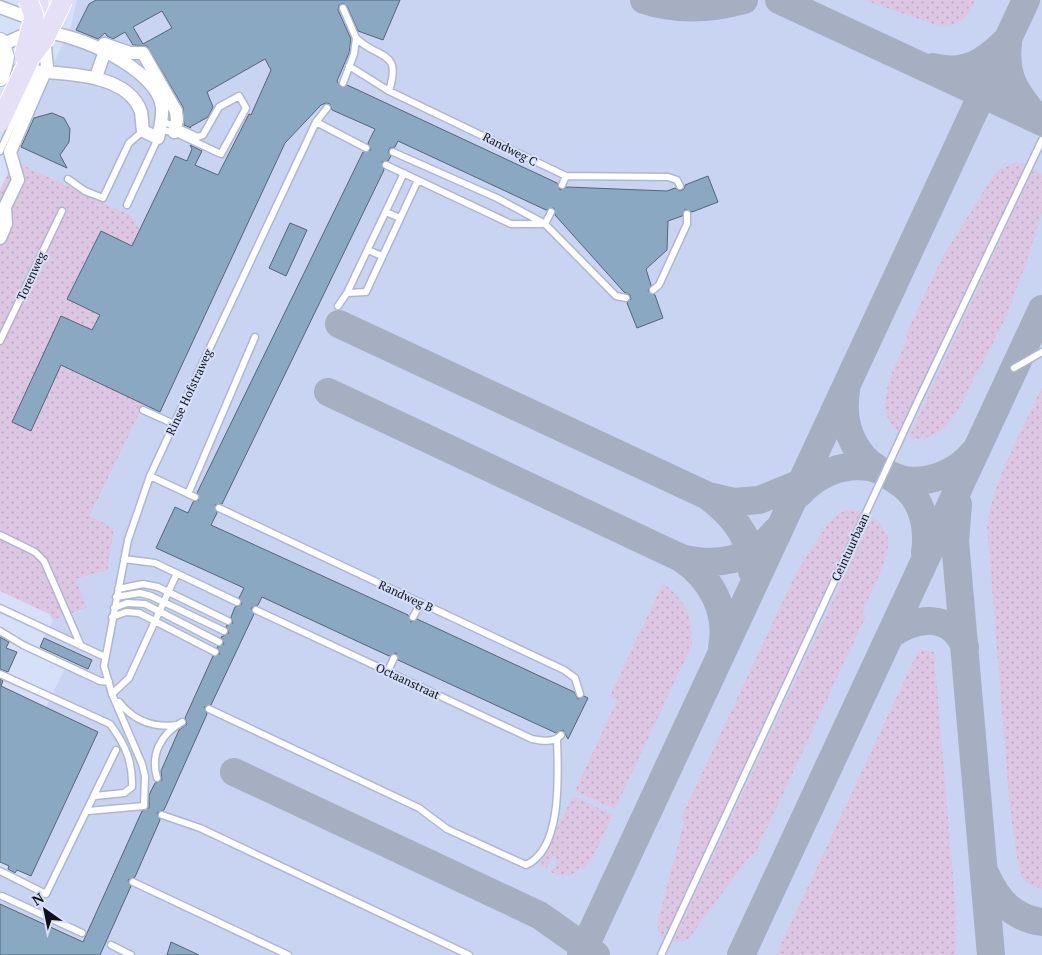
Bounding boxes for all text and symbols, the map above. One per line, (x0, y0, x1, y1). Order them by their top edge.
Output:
street label: Randweg C (480, 129, 540, 169)
street label: Torenweg (13, 249, 49, 303)
street label: Rinse Hofstraweg (162, 346, 216, 437)
street label: Ceintuurbaan (828, 511, 872, 583)
street label: Randweg B (376, 577, 436, 615)
street label: Octaanstraat (374, 660, 443, 703)
north arrow (20, 885, 70, 935)
text: N (28, 888, 48, 910)

